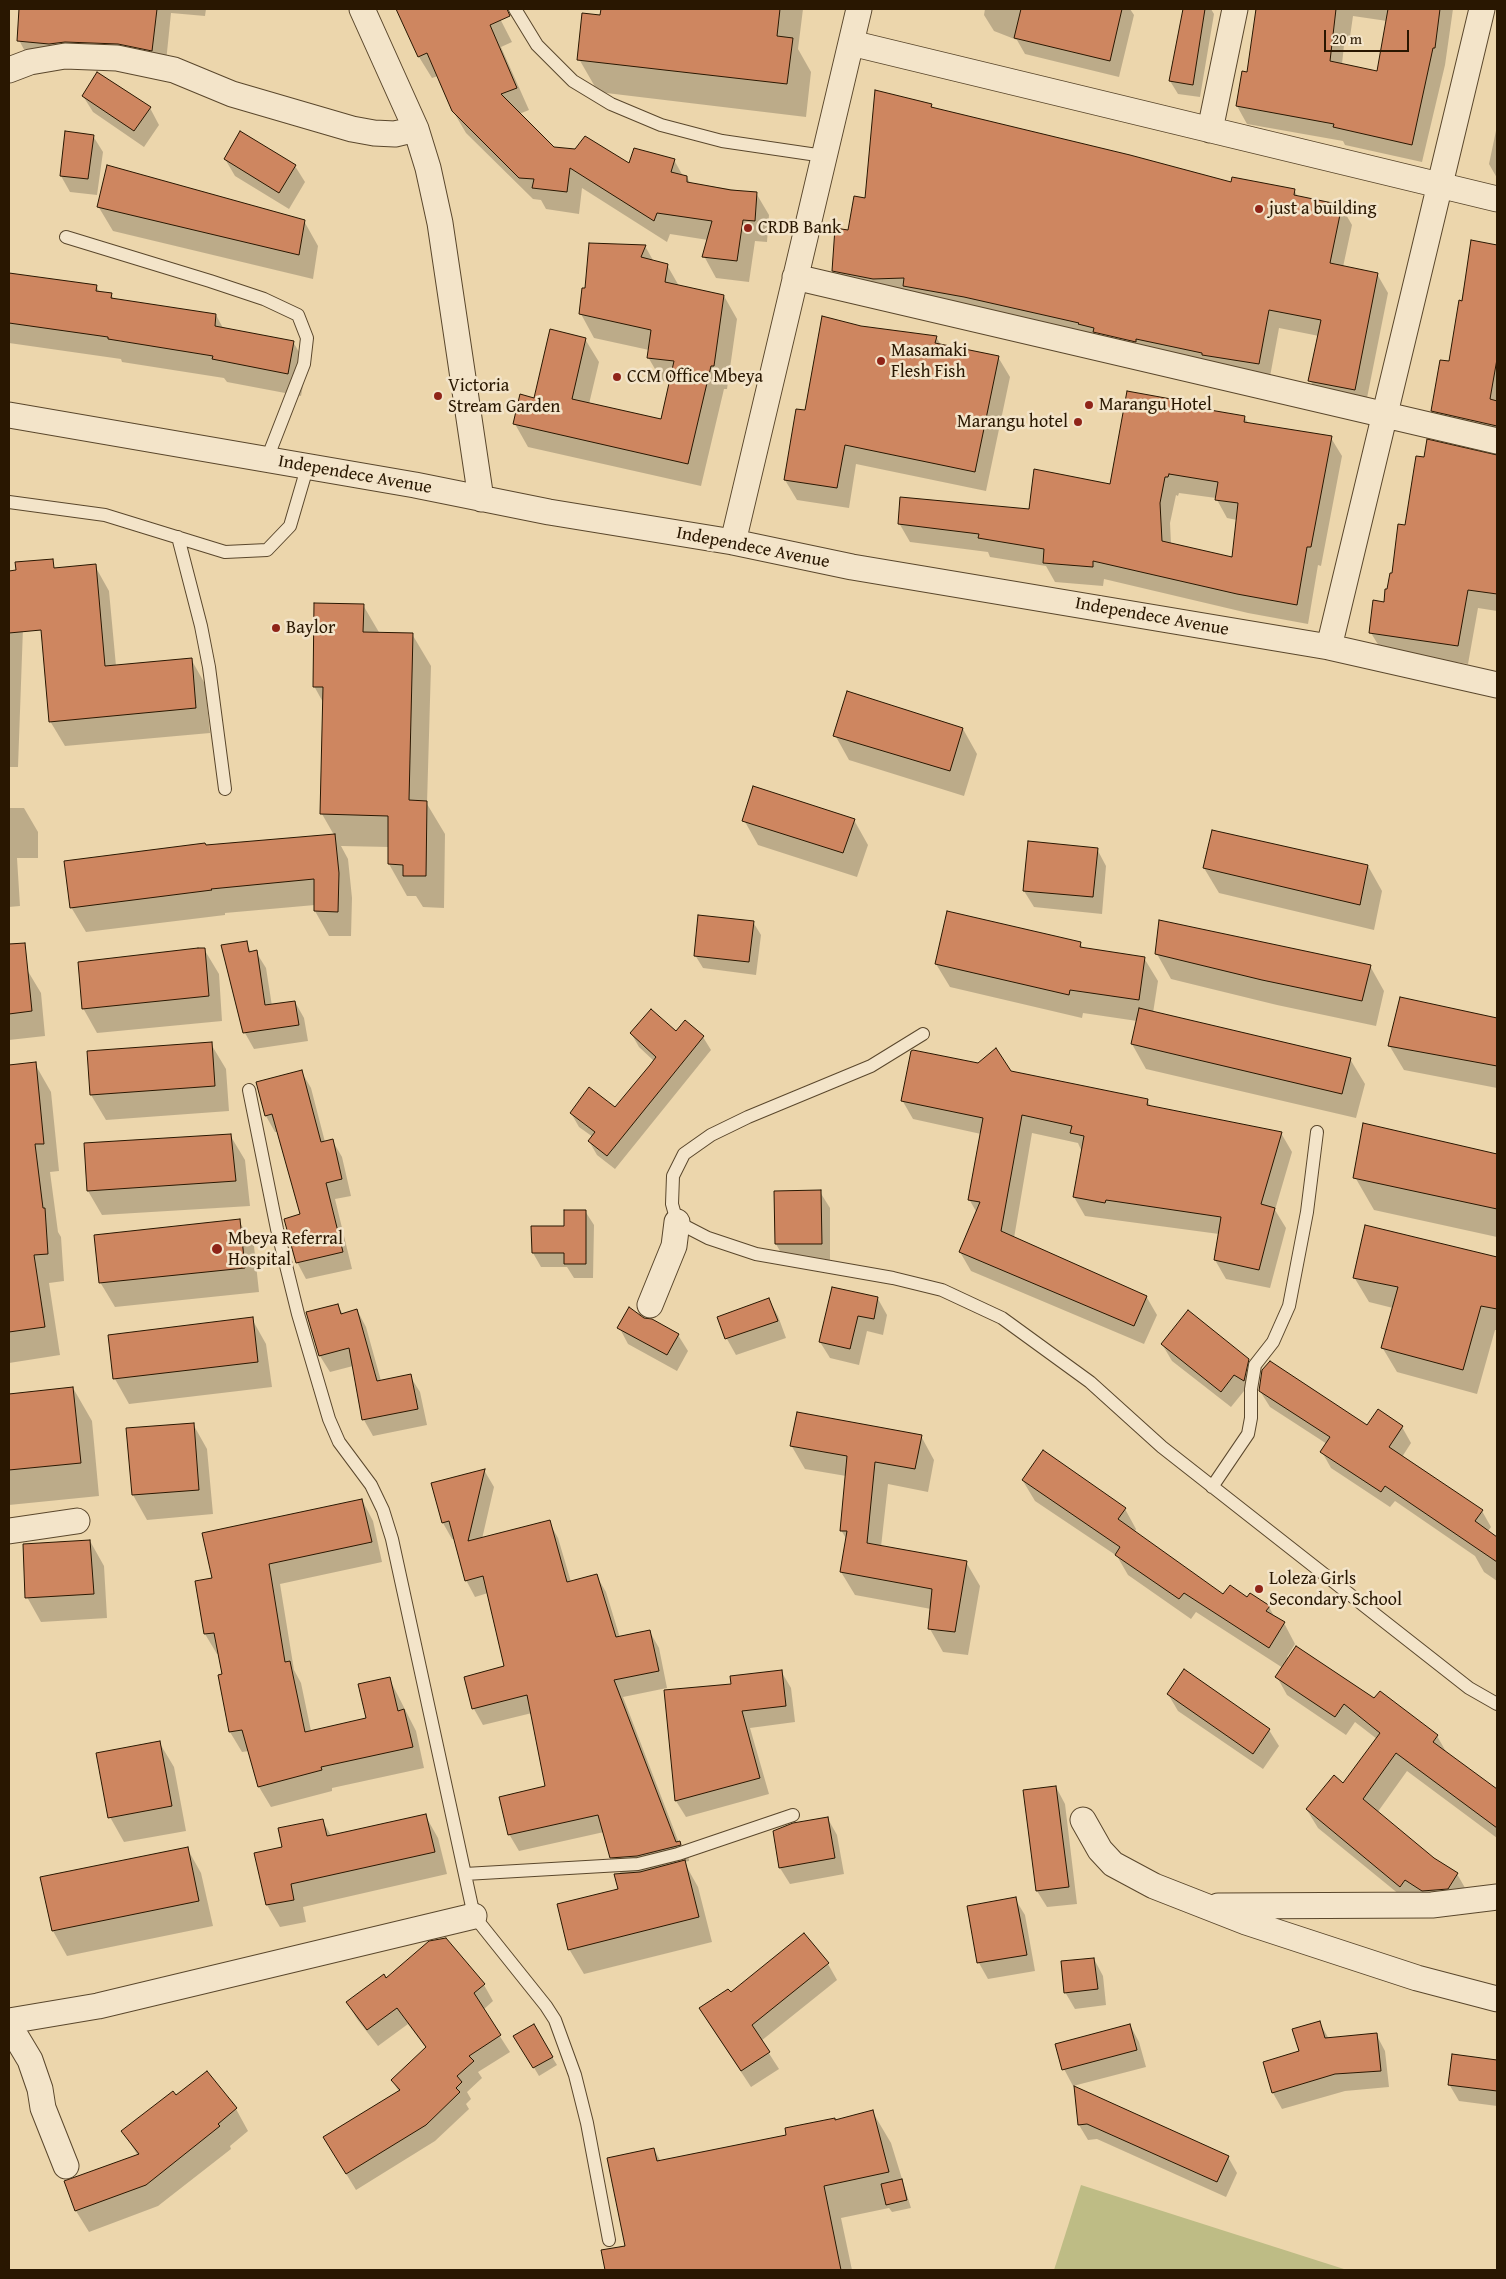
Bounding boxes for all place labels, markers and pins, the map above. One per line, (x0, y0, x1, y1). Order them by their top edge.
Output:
place label: just a building (1269, 198, 1376, 220)
marker: just a building (1253, 203, 1265, 215)
place label: CRDB Bank (758, 217, 841, 239)
marker: CRDB Bank (742, 222, 754, 234)
place label: Masamaki Flesh Fish (891, 340, 967, 382)
marker: Masamaki Flesh Fish (875, 355, 887, 367)
place label: CCM Office Mbeya (627, 366, 763, 388)
marker: CCM Office Mbeya (611, 371, 623, 383)
place label: Victoria Stream Garden (448, 375, 560, 418)
marker: Victoria Stream Garden (432, 390, 444, 402)
place label: Marangu Hotel (1099, 394, 1212, 416)
marker: Marangu Hotel (1083, 399, 1095, 411)
place label: Marangu hotel (957, 411, 1068, 433)
marker: Marangu hotel (1072, 416, 1084, 428)
place label: Baylor (286, 617, 335, 639)
marker: Baylor (270, 622, 282, 634)
place label: Mbeya Referral Hospital (228, 1228, 343, 1270)
marker: Mbeya Referral Hospital (210, 1242, 224, 1256)
place label: Loleza Girls Secondary School (1269, 1568, 1402, 1610)
marker: Loleza Girls Secondary School (1253, 1583, 1265, 1595)

